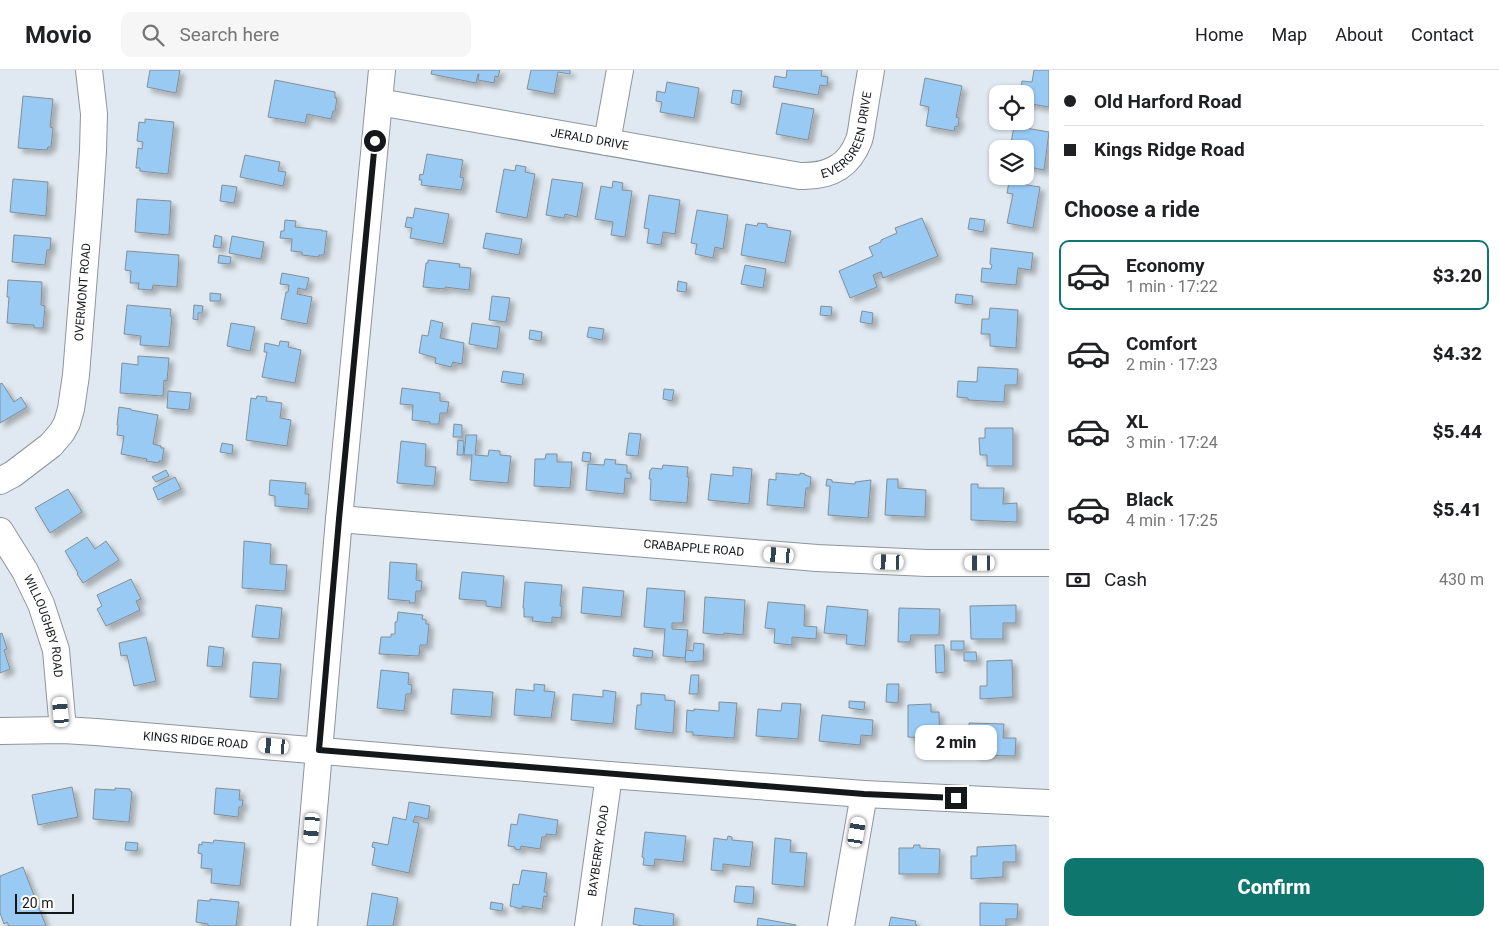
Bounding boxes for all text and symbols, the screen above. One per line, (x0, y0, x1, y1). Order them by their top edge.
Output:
search box (121, 12, 471, 57)
text: Movio (25, 21, 91, 49)
icon: search (139, 21, 167, 49)
text: Search here (179, 23, 279, 46)
text: Home (1195, 24, 1244, 45)
text: Map (1272, 24, 1307, 45)
text: About (1335, 24, 1383, 45)
text: Contact (1411, 24, 1474, 45)
map controls (989, 85, 1034, 185)
button: locate (989, 85, 1034, 130)
street label: EVERGREEN DRIVE (819, 90, 874, 181)
text: Old Harford Road (1094, 90, 1242, 113)
street label: JERALD DRIVE (550, 125, 630, 153)
route start (364, 130, 386, 152)
text: Kings Ridge Road (1094, 138, 1245, 161)
button: layers (989, 140, 1034, 185)
text: Choose a ride (1064, 197, 1200, 222)
street label: OVERMONT ROAD (72, 242, 94, 342)
icon: car (1066, 253, 1111, 298)
text: Economy (1126, 254, 1205, 277)
text: $3.20 (1433, 264, 1482, 287)
text: 1 min · 17:22 (1126, 277, 1218, 296)
icon: car (1066, 331, 1111, 376)
text: Comfort (1126, 332, 1197, 355)
text: $4.32 (1433, 342, 1482, 365)
text: 2 min · 17:23 (1126, 355, 1218, 374)
icon: car (1066, 409, 1111, 454)
text: XL (1126, 410, 1148, 433)
text: $5.44 (1433, 420, 1482, 443)
text: 3 min · 17:24 (1126, 433, 1218, 452)
icon: car (1066, 487, 1111, 532)
text: Black (1126, 488, 1173, 511)
text: $5.41 (1433, 498, 1482, 521)
text: 4 min · 17:25 (1126, 511, 1218, 530)
street label: CRABAPPLE ROAD (643, 537, 745, 559)
car (763, 546, 794, 564)
car (873, 554, 904, 570)
car (965, 556, 995, 571)
icon: cash (1064, 566, 1092, 594)
text: Cash (1104, 568, 1147, 591)
text: 430 m (1439, 570, 1484, 589)
street label: WILLOUGHBY ROAD (21, 572, 65, 678)
car (52, 696, 69, 728)
callout: 2 min (915, 726, 997, 760)
street label: KINGS RIDGE ROAD (142, 729, 249, 752)
text: 2 min (936, 733, 976, 752)
car (258, 737, 289, 755)
route end (945, 787, 967, 809)
street label: BAYBERRY ROAD (585, 804, 612, 897)
car (303, 812, 320, 844)
car (847, 816, 866, 848)
button: Confirm (1064, 858, 1484, 916)
scale bar (15, 891, 74, 914)
text: 20 m (22, 895, 54, 911)

